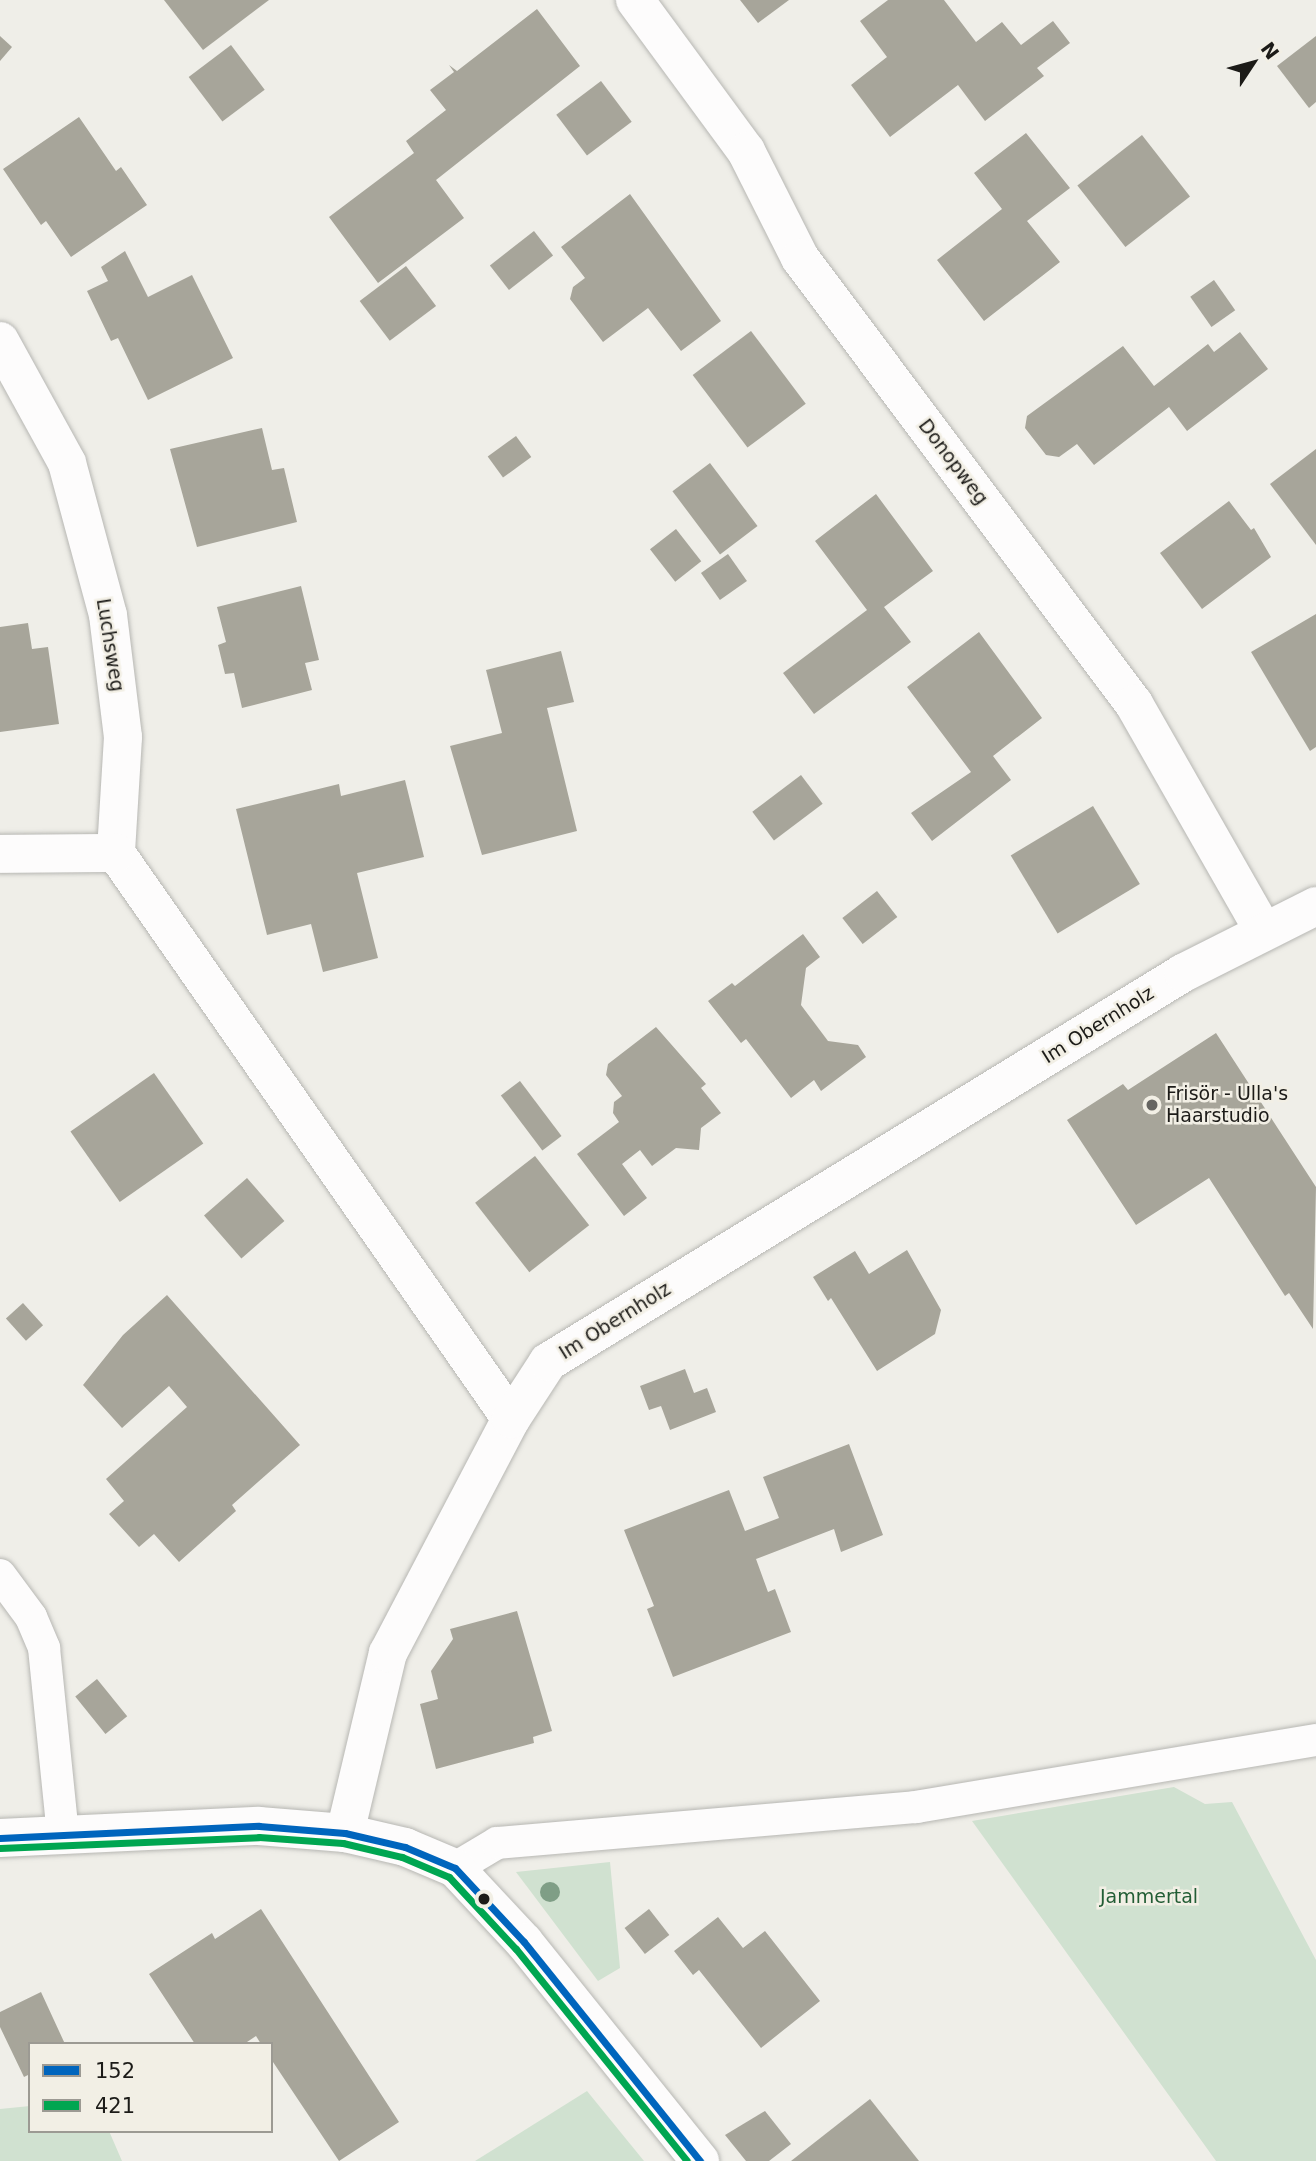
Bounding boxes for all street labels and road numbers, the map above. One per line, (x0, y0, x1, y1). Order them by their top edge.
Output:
street label: Donopweg (913, 415, 993, 509)
street label: Luchsweg (91, 597, 129, 693)
street label: Im Obernholz (1038, 982, 1158, 1068)
street label: Im Obernholz (555, 1278, 675, 1364)

